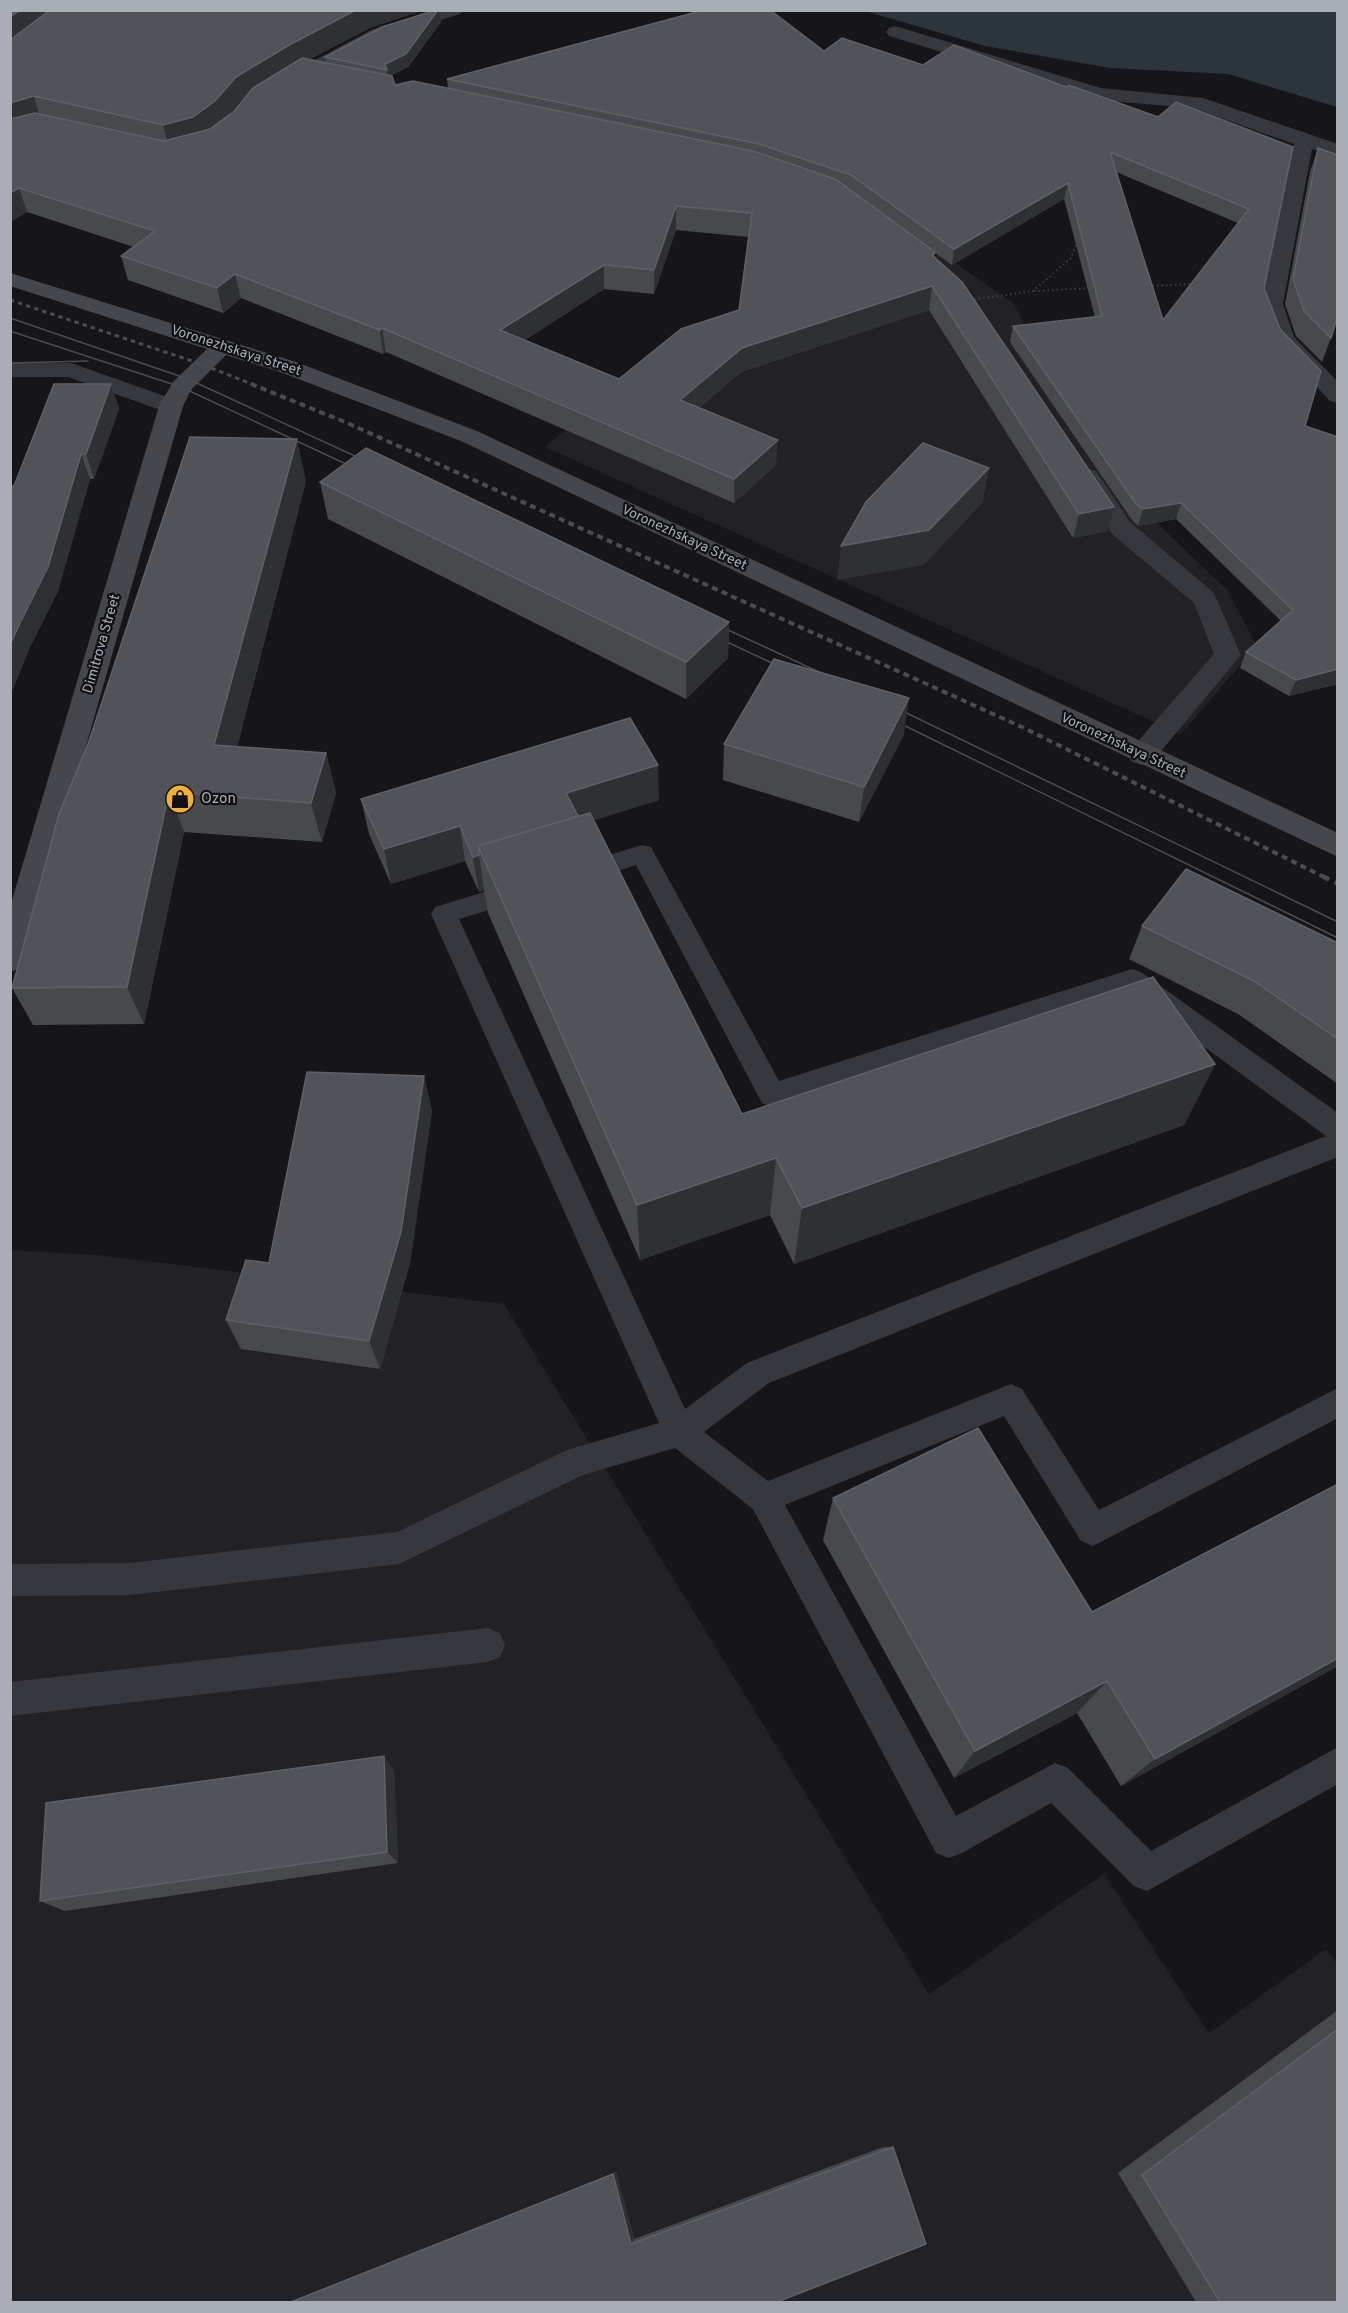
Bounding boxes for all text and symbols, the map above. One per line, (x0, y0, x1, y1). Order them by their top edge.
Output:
street label: Voronezhskaya Street (169, 322, 303, 380)
street label: Voronezhskaya Street (619, 502, 749, 574)
street label: Dimitrova Street (80, 593, 124, 695)
street label: Voronezhskaya Street (1058, 710, 1188, 782)
shop icon: Ozon (164, 783, 196, 815)
place label: Ozon (201, 790, 236, 809)

